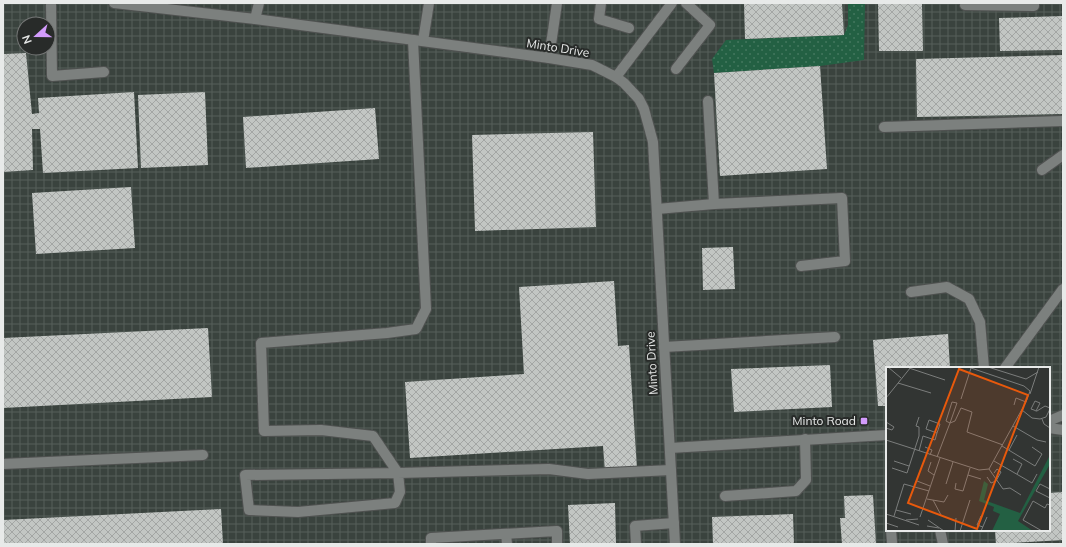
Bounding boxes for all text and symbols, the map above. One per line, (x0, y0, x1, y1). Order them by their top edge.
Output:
north arrow (16, 16, 56, 56)
text: N (19, 33, 35, 46)
street label: Minto Drive (526, 35, 591, 60)
street label: Minto Drive (642, 331, 661, 395)
inset map (886, 367, 1050, 531)
place label: Minto Road (792, 413, 856, 428)
marker: Minto Road (859, 416, 869, 426)

